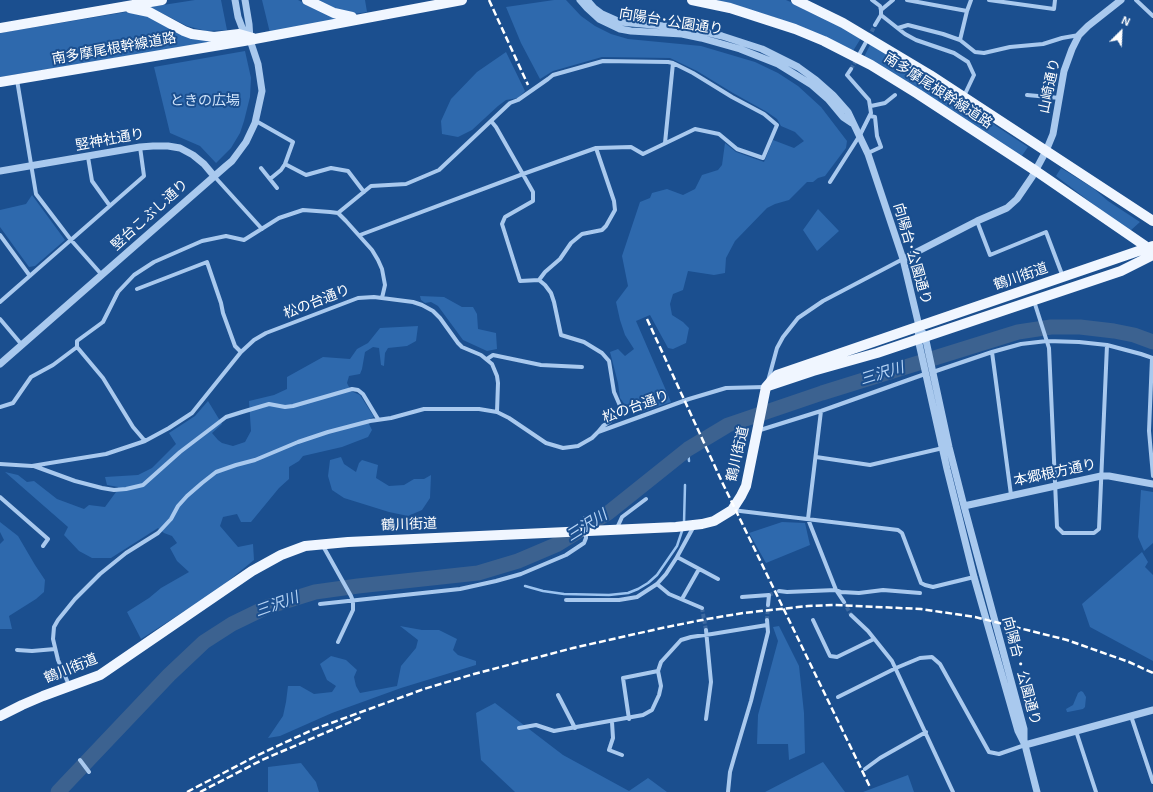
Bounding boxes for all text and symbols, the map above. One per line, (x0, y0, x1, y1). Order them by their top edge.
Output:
street label: 向陽台･公園通り (618, 5, 724, 39)
north arrow (1101, 12, 1141, 52)
text: N (1120, 14, 1132, 28)
street label: 南多摩尾根幹線道路 (50, 30, 178, 68)
street label: 南多摩尾根幹線道路 (881, 50, 995, 132)
street label: 山崎通り (1036, 57, 1064, 115)
park label: ときの広場 (170, 93, 240, 109)
street label: 竪神社通り (74, 126, 146, 154)
street label: 竪台こぶし通り (108, 176, 192, 254)
street label: 向陽台･公園通り (889, 201, 935, 307)
street label: 鶴川街道 (992, 260, 1050, 294)
street label: 松の台通り (281, 282, 353, 322)
water label: 三沢川 (858, 359, 906, 389)
street label: 松の台通り (600, 387, 672, 427)
street label: 鶴川街道 (724, 425, 752, 483)
street label: 本郷根方通り (1012, 456, 1098, 490)
water label: 三沢川 (563, 506, 611, 546)
street label: 鶴川街道 (381, 516, 437, 534)
water label: 三沢川 (253, 589, 301, 621)
street label: 向陽台・公園通り (998, 615, 1044, 727)
street label: 鶴川街道 (42, 651, 100, 687)

